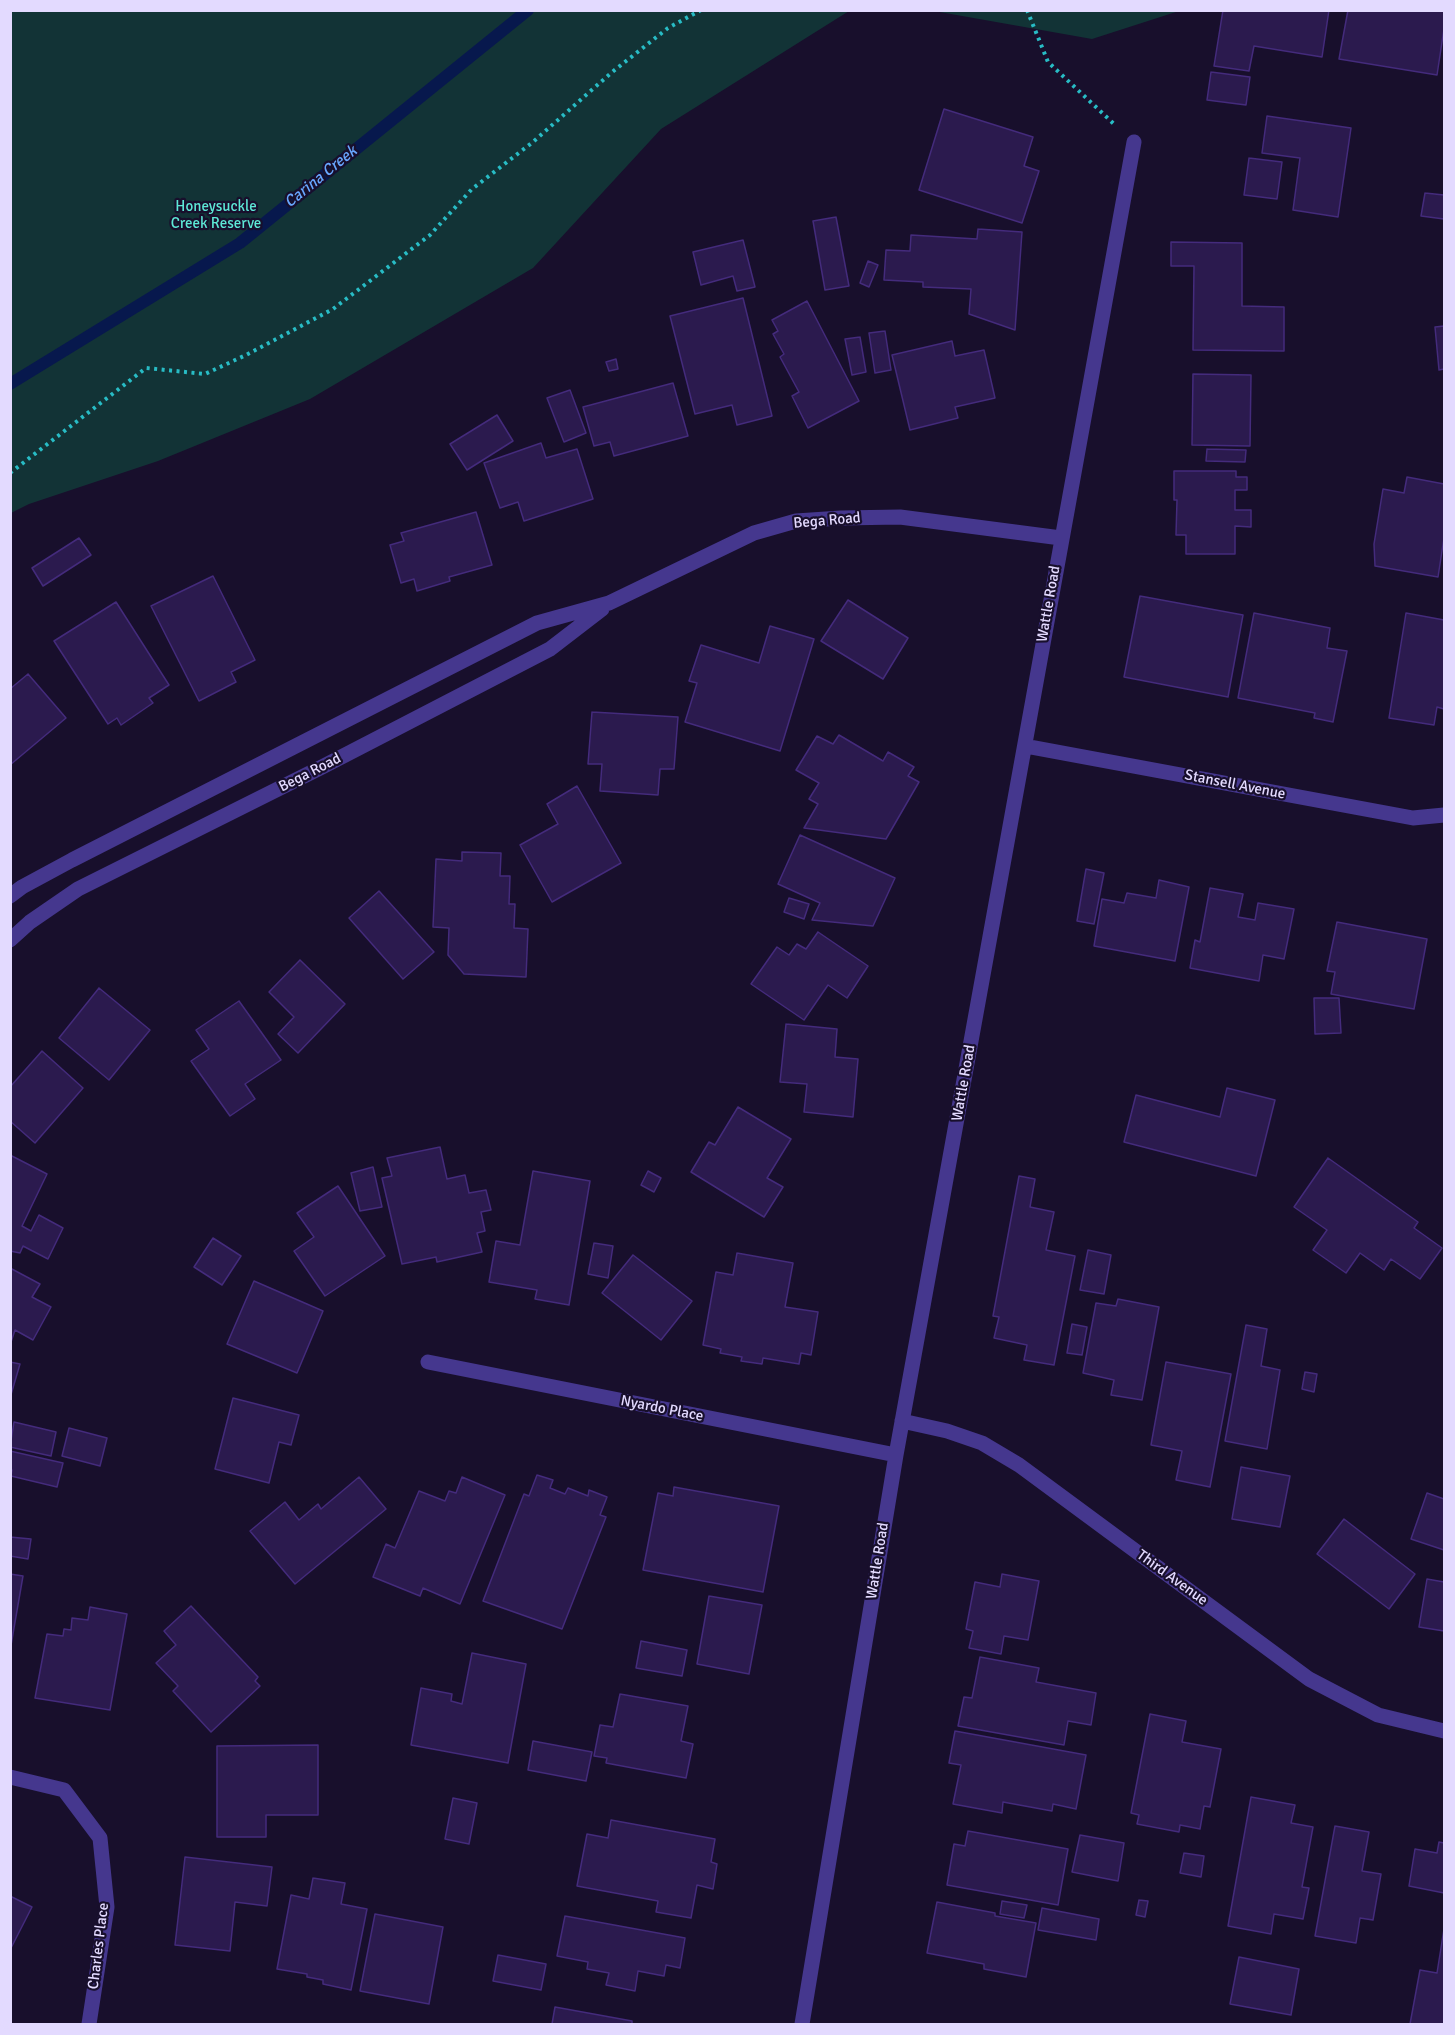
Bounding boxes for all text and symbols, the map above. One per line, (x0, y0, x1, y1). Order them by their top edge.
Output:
water label: Carina Creek (281, 142, 361, 212)
park label: Honeysuckle Creek Reserve (171, 198, 261, 233)
street label: Bega Road (793, 509, 861, 533)
street label: Wattle Road (1033, 564, 1065, 644)
street label: Bega Road (276, 750, 344, 796)
street label: Stansell Avenue (1183, 766, 1287, 804)
street label: Wattle Road (948, 1043, 980, 1123)
street label: Nyardo Place (619, 1392, 705, 1426)
street label: Wattle Road (863, 1521, 893, 1601)
street label: Third Avenue (1133, 1546, 1211, 1610)
street label: Charles Place (85, 1902, 113, 1990)

